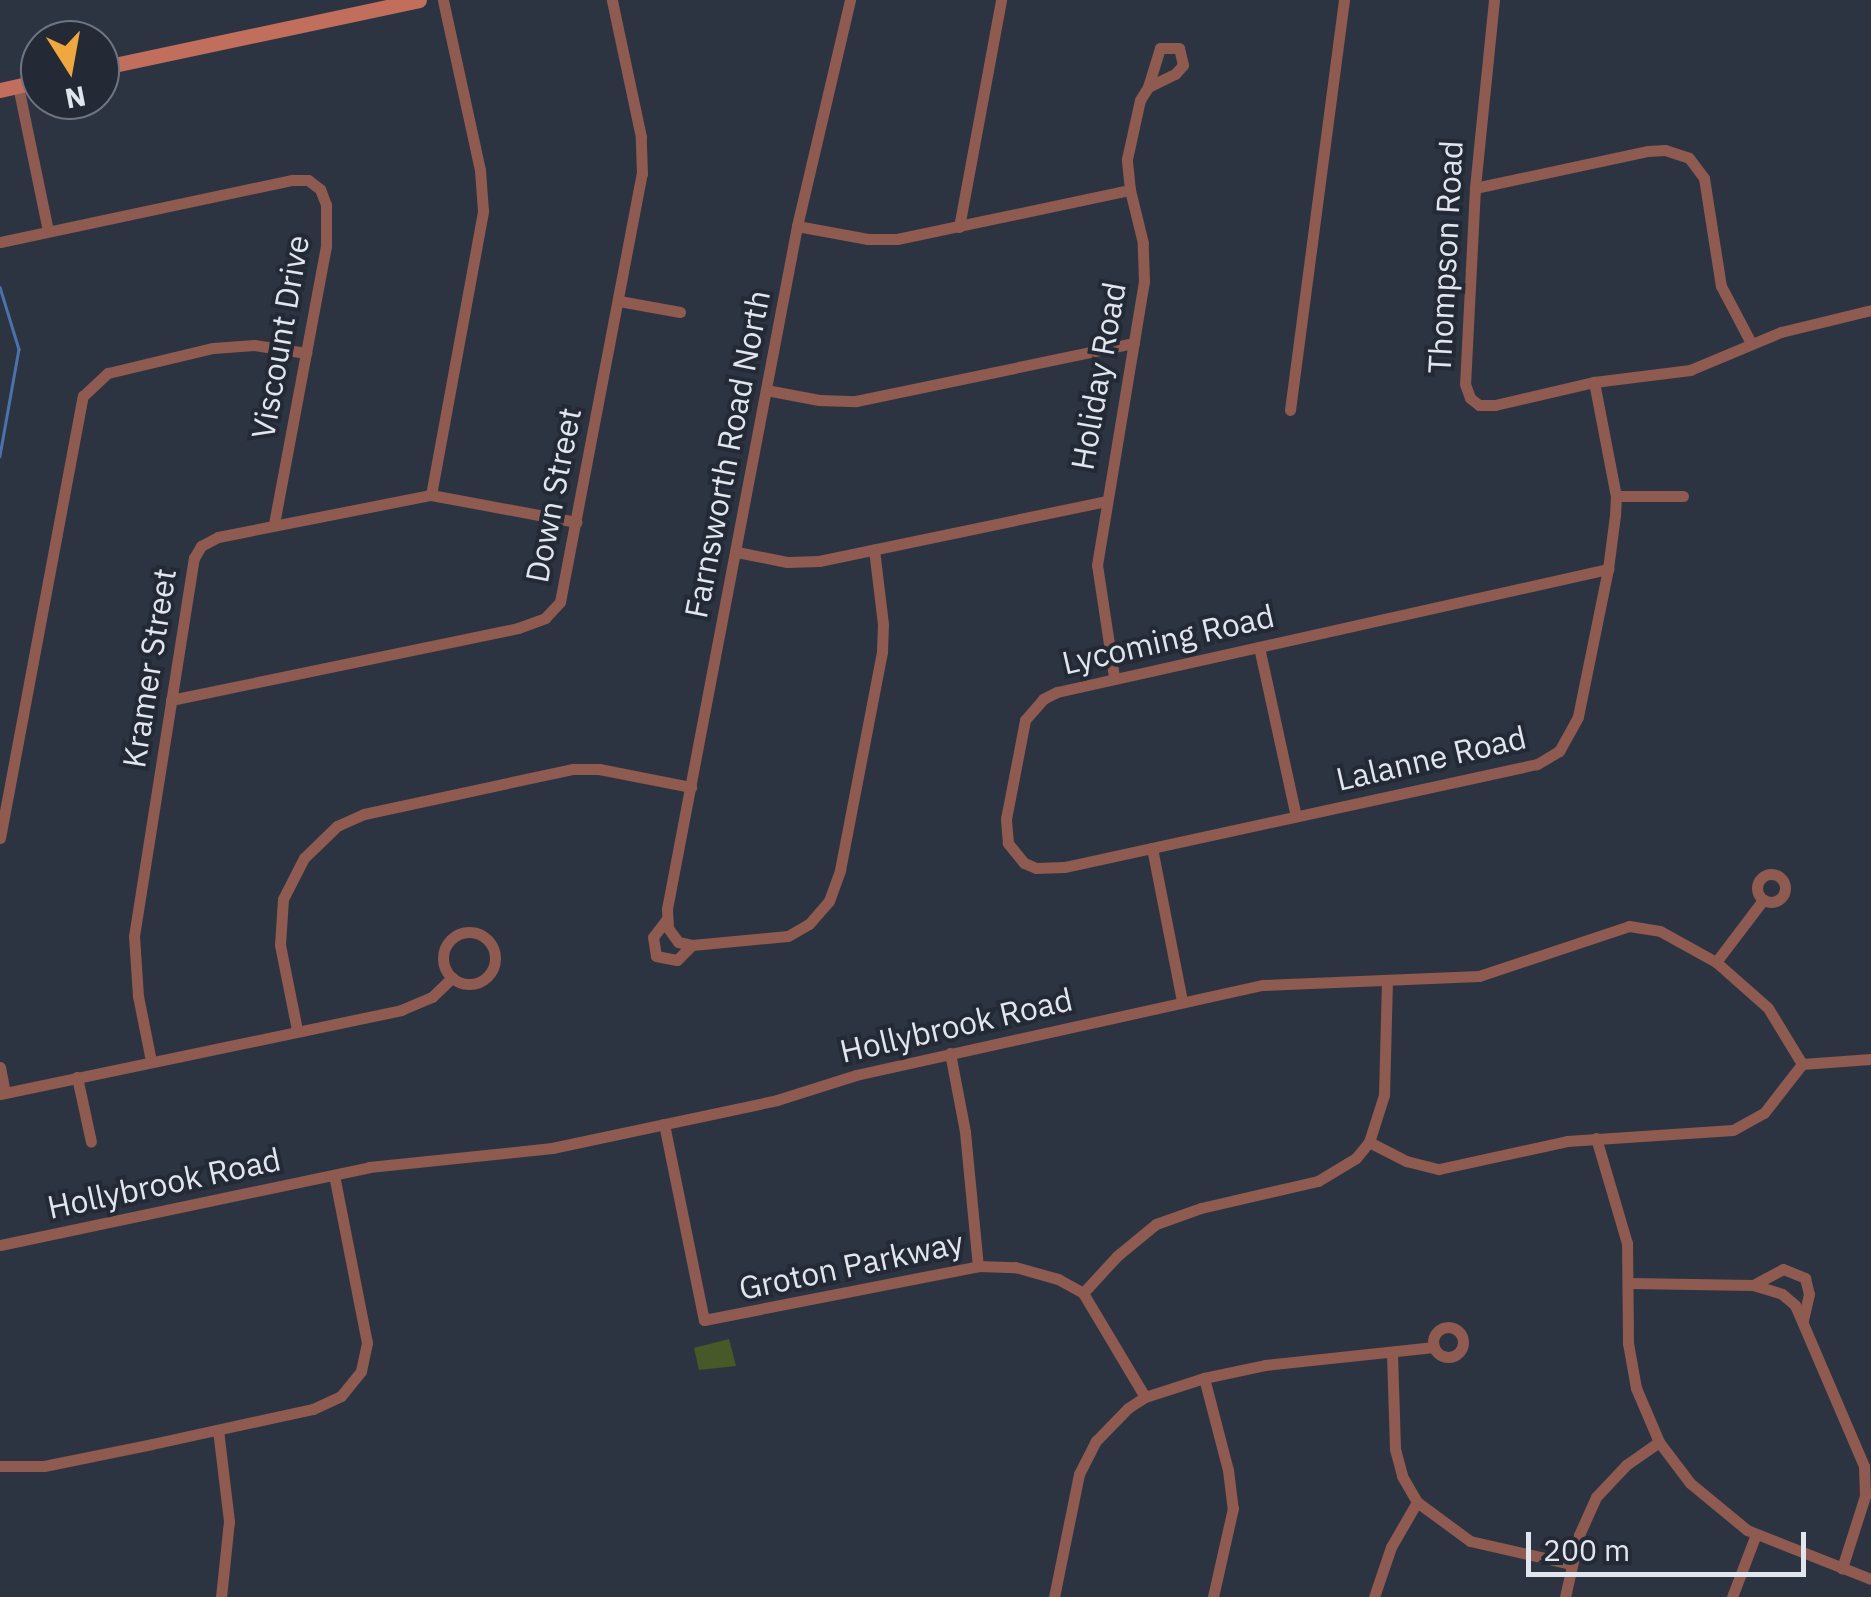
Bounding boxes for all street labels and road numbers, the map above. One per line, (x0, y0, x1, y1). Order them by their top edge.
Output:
street label: Thompson Road (1420, 139, 1470, 375)
street label: Viscount Drive (243, 232, 317, 442)
street label: Holiday Road (1063, 279, 1133, 473)
street label: Farnsworth Road North (676, 287, 778, 621)
street label: Down Street (517, 404, 589, 586)
street label: Kramer Street (114, 566, 184, 770)
street label: Lycoming Road (1058, 596, 1278, 682)
street label: Lalanne Road (1332, 717, 1530, 799)
street label: Hollybrook Road (836, 980, 1076, 1070)
street label: Hollybrook Road (44, 1140, 284, 1226)
street label: Groton Parkway (735, 1222, 967, 1308)

